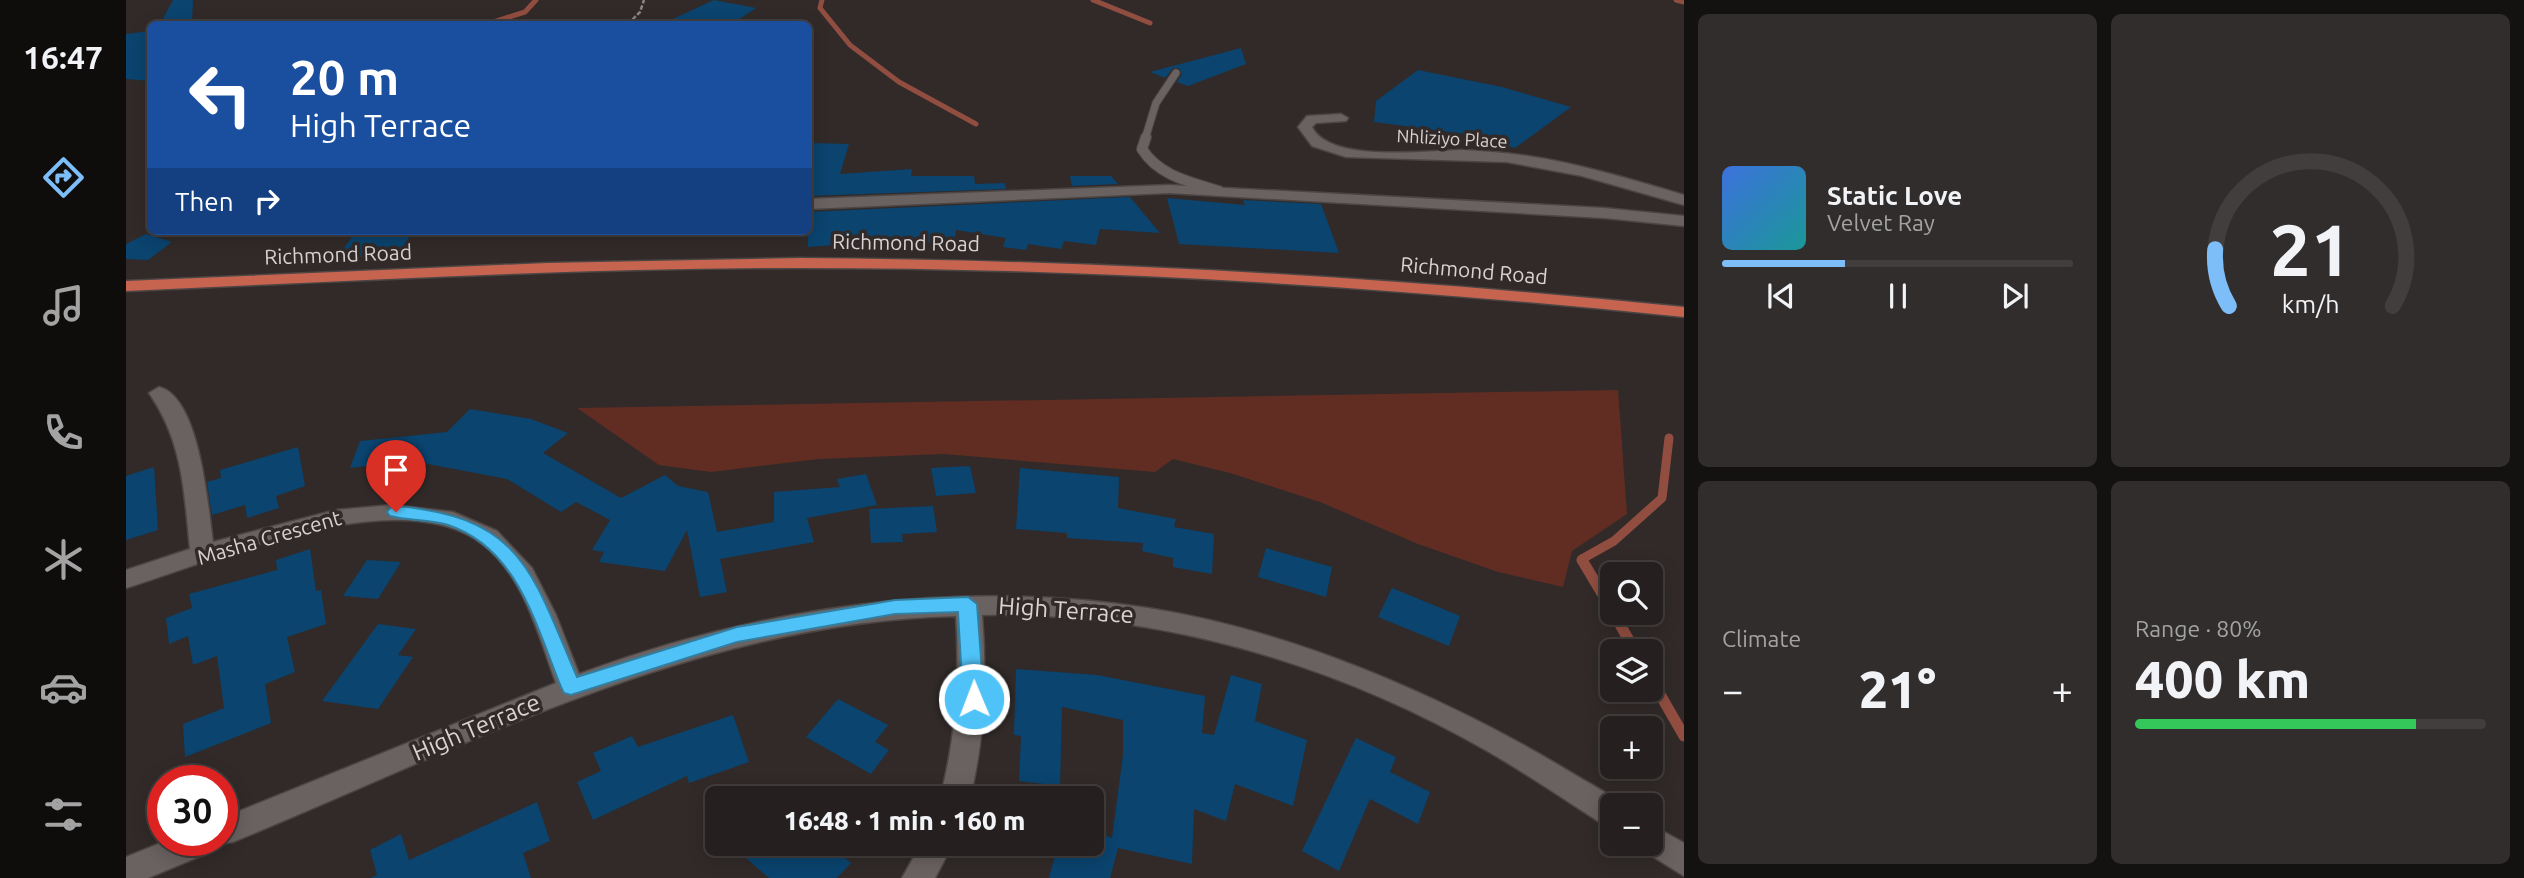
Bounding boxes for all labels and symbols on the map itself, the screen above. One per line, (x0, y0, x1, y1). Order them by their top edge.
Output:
street label: Nhliziyo Place (1396, 125, 1508, 151)
street label: Richmond Road (832, 229, 980, 255)
street label: Richmond Road (264, 239, 412, 269)
street label: Richmond Road (1399, 252, 1549, 288)
pin (366, 440, 426, 512)
street label: Masha Crescent (194, 505, 344, 569)
street label: High Terrace (997, 592, 1135, 628)
position arrow (937, 662, 1011, 736)
street label: High Terrace (408, 688, 544, 766)
speed limit sign: 30 (147, 765, 238, 856)

